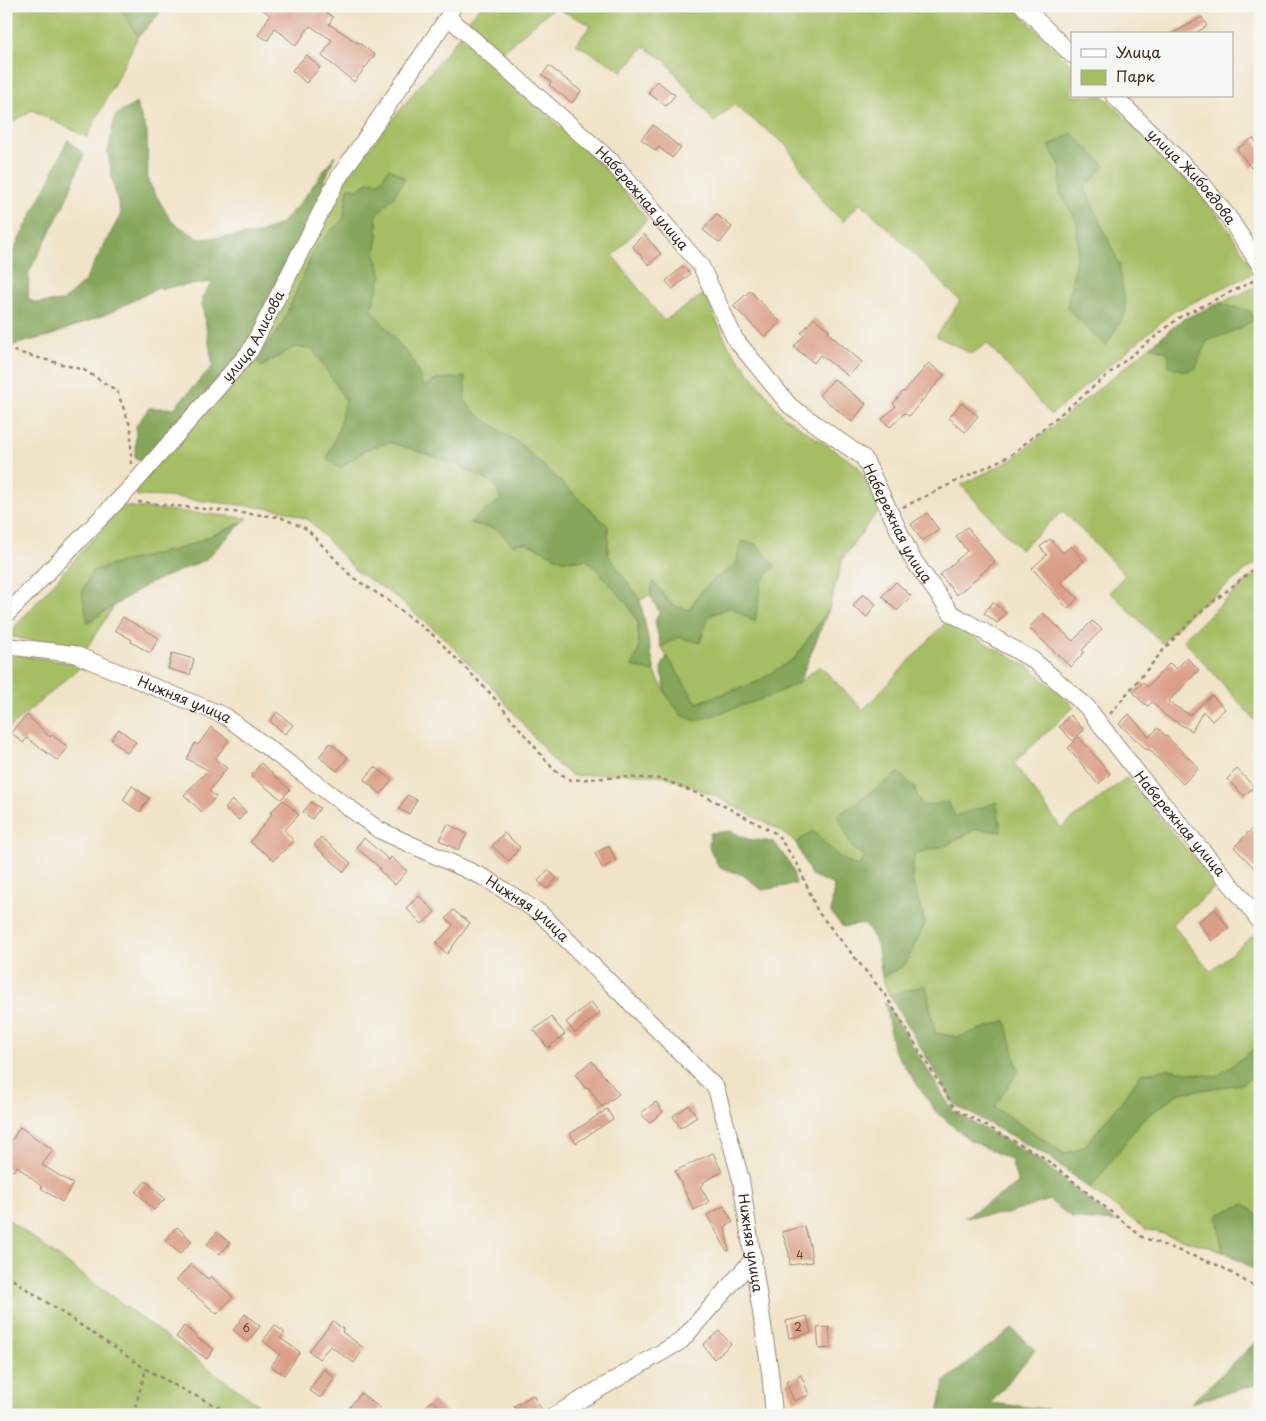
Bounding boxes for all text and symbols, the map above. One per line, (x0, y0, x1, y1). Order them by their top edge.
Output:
legend (1071, 32, 1234, 98)
text: Улица (1116, 40, 1161, 63)
text: Парк (1116, 64, 1155, 87)
street label: улица Жибоедова (1143, 124, 1241, 228)
street label: Набережная улица (591, 141, 694, 255)
street label: улица Алисова (217, 286, 289, 386)
street label: Набережная улица (858, 460, 938, 587)
street label: Нижняя улица (135, 670, 237, 728)
street label: Набережная улица (1130, 766, 1231, 881)
street label: Нижняя улица (482, 870, 574, 946)
street label: Нижняя улица (733, 1192, 769, 1294)
house number: 4 (796, 1246, 804, 1263)
house number: 2 (794, 1318, 802, 1335)
house number: 6 (242, 1319, 250, 1336)

